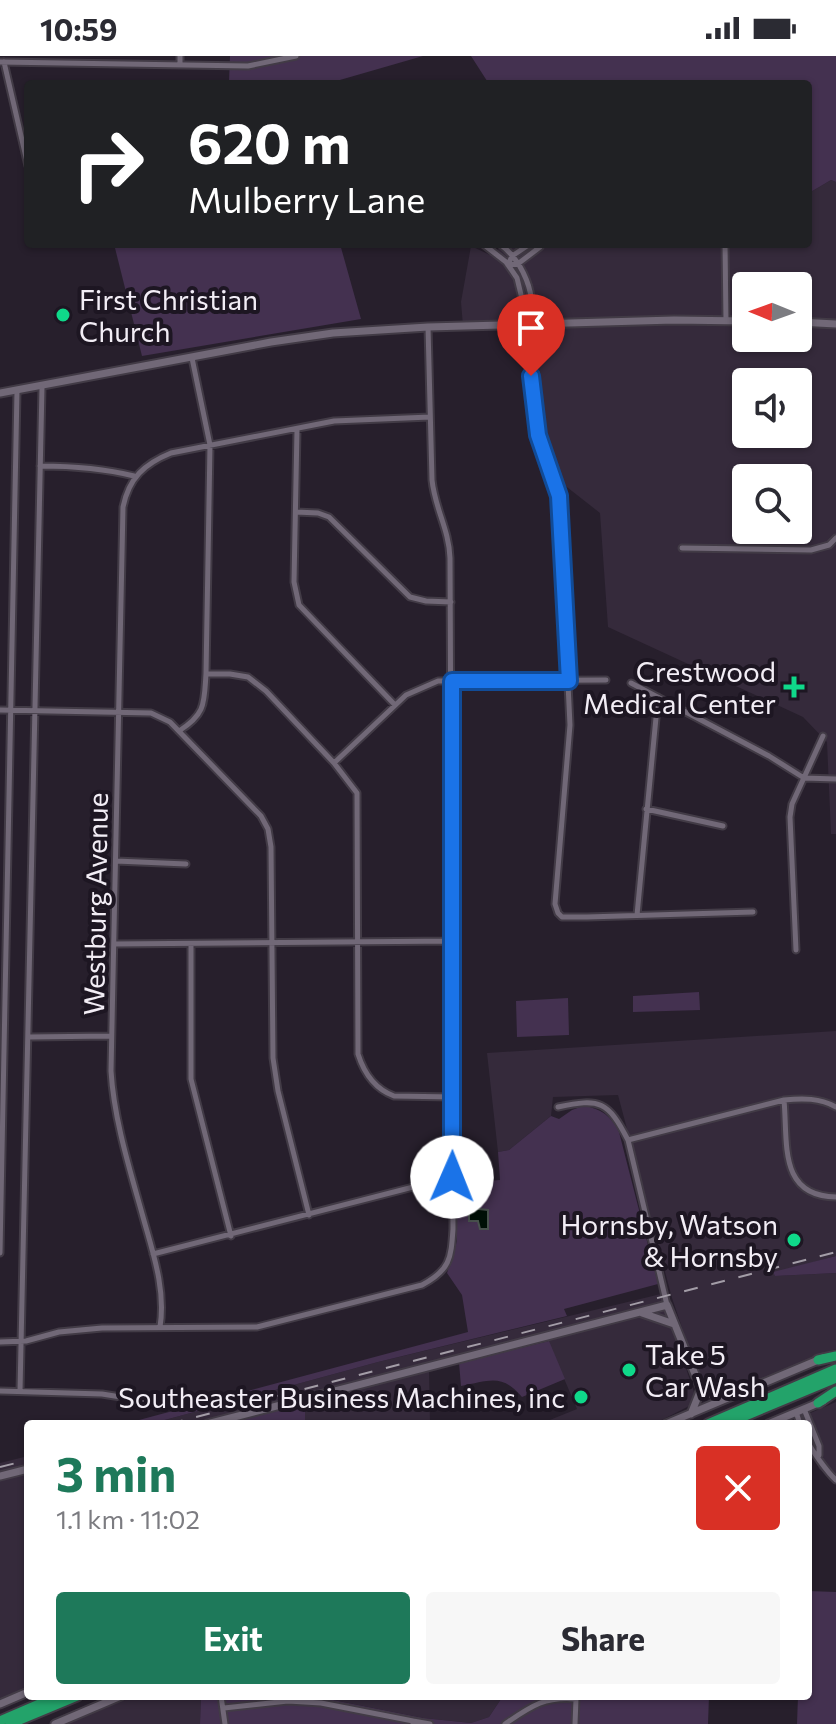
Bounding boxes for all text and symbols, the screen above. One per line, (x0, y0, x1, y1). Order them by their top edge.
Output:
text: 10:59 (40, 10, 117, 47)
text: 620 m (188, 107, 351, 176)
icon: right (56, 112, 160, 216)
text: Mulberry Lane (188, 176, 425, 220)
north arrow (732, 272, 812, 352)
map controls (732, 272, 812, 544)
place label: First Christian Church (79, 282, 258, 348)
pin (497, 294, 565, 376)
marker: First Christian Church (54, 306, 72, 324)
icon: arrive (509, 306, 553, 350)
button: sound (732, 368, 812, 448)
button: search (732, 464, 812, 544)
place label: Crestwood Medical Center (583, 654, 776, 720)
marker: Crestwood Medical Center (783, 676, 805, 698)
street label: Westburg Avenue (76, 792, 114, 1016)
position arrow (410, 1135, 494, 1219)
place label: Hornsby, Watson & Hornsby (560, 1207, 778, 1273)
marker: Hornsby, Watson & Hornsby (785, 1231, 803, 1249)
place label: Take 5 Car Wash (645, 1337, 766, 1403)
marker: Take 5 Car Wash (620, 1361, 638, 1379)
place label: Southeaster Business Machines, inc (118, 1380, 565, 1414)
marker: Southeaster Business Machines, inc (572, 1388, 590, 1406)
text: 3 min (56, 1443, 176, 1502)
button: close (696, 1446, 780, 1530)
text: 1.1 km · 11:02 (56, 1503, 200, 1534)
button: Exit (56, 1592, 410, 1684)
button: Share (426, 1592, 780, 1684)

